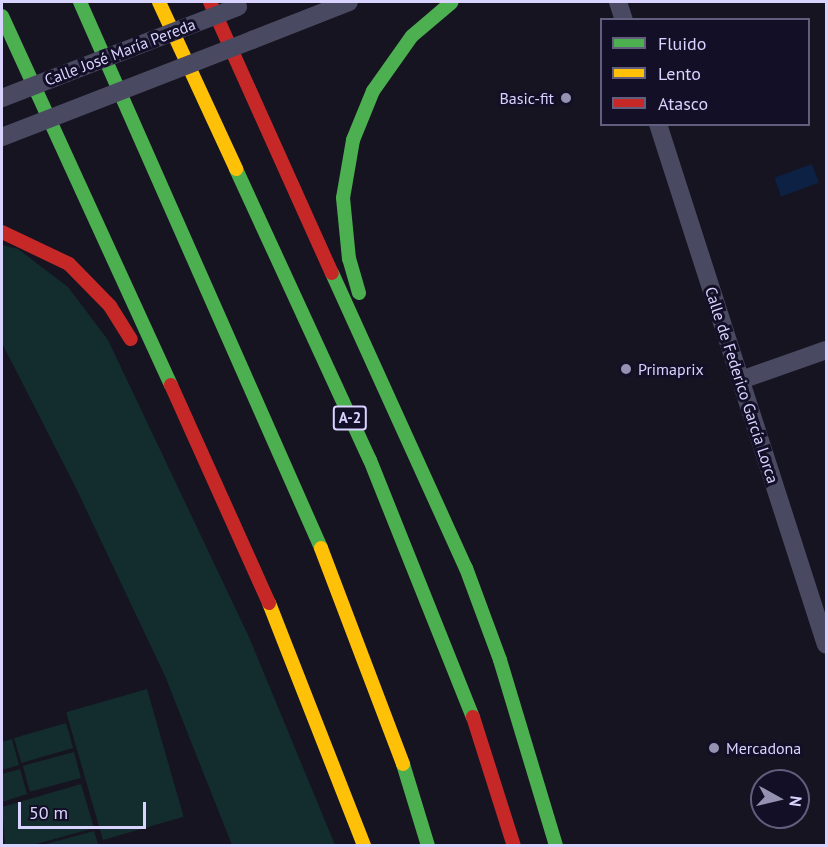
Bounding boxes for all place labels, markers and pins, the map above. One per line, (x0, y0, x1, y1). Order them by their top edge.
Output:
place label: Basic-fit (499, 88, 554, 108)
marker: Basic-fit (559, 91, 573, 105)
place label: Primaprix (638, 359, 704, 379)
marker: Primaprix (619, 362, 633, 376)
place label: Mercadona (726, 738, 801, 758)
marker: Mercadona (707, 741, 721, 755)

